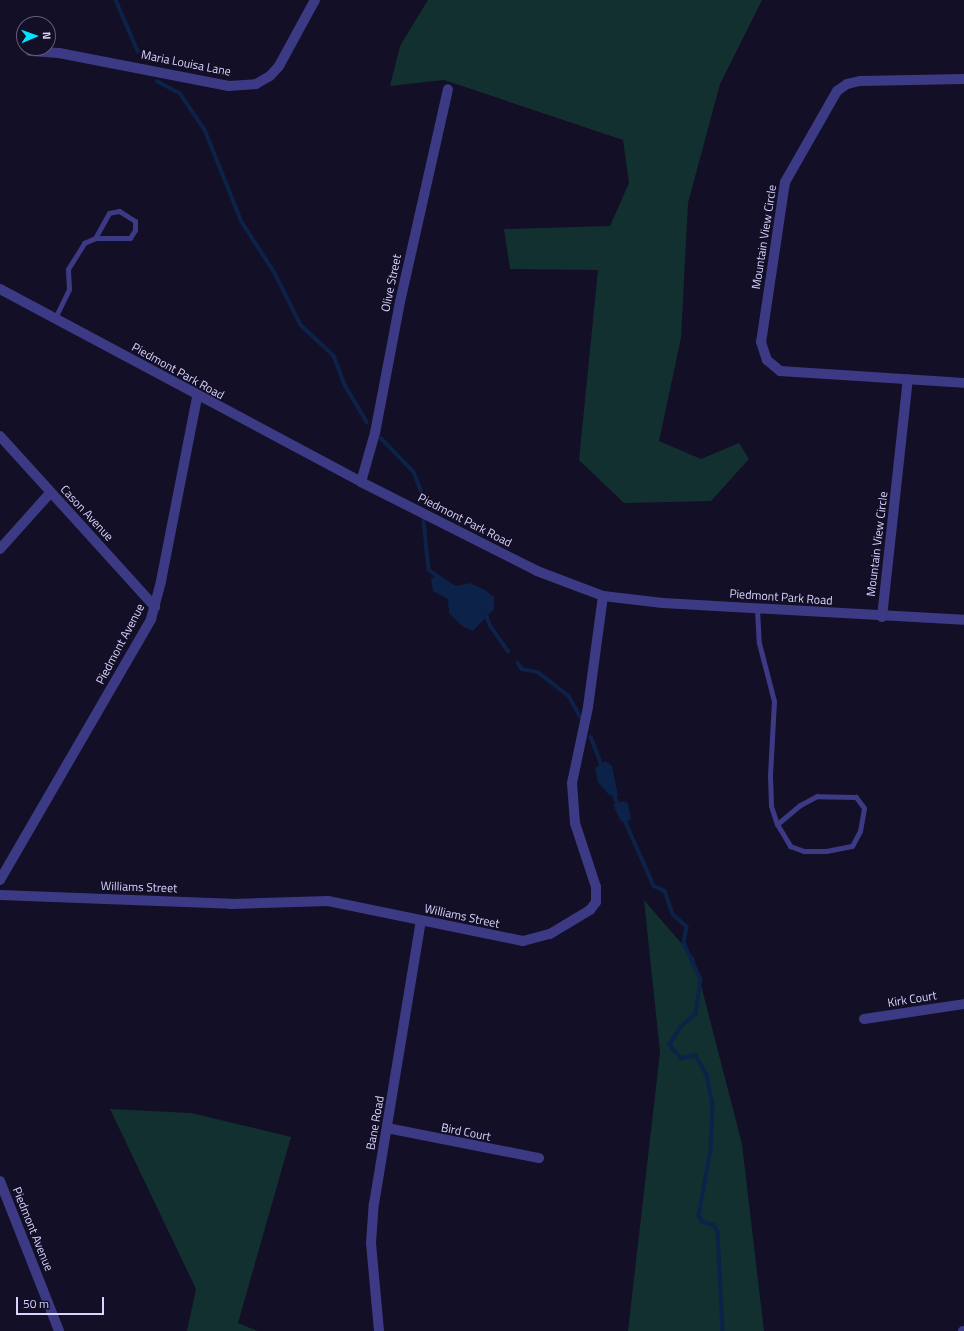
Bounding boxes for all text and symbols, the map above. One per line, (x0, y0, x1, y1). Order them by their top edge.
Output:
north arrow (16, 16, 56, 56)
text: N (39, 32, 55, 40)
street label: Maria Louisa Lane (140, 47, 232, 79)
street label: Mountain View Circle (749, 184, 779, 290)
street label: Olive Street (378, 253, 404, 313)
street label: Piedmont Park Road (129, 340, 227, 402)
street label: Cason Avenue (57, 482, 117, 544)
street label: Piedmont Park Road (416, 490, 514, 550)
street label: Mountain View Circle (863, 491, 891, 597)
street label: Piedmont Park Road (729, 586, 833, 608)
street label: Piedmont Avenue (93, 601, 147, 687)
street label: Williams Street (100, 878, 178, 896)
street label: Williams Street (423, 901, 501, 931)
street label: Kirk Court (886, 988, 938, 1010)
street label: Bane Road (363, 1095, 387, 1151)
street label: Bird Court (440, 1120, 492, 1144)
street label: Piedmont Avenue (10, 1185, 56, 1273)
scale bar (18, 1289, 106, 1315)
text: 50 m (23, 1294, 49, 1313)

